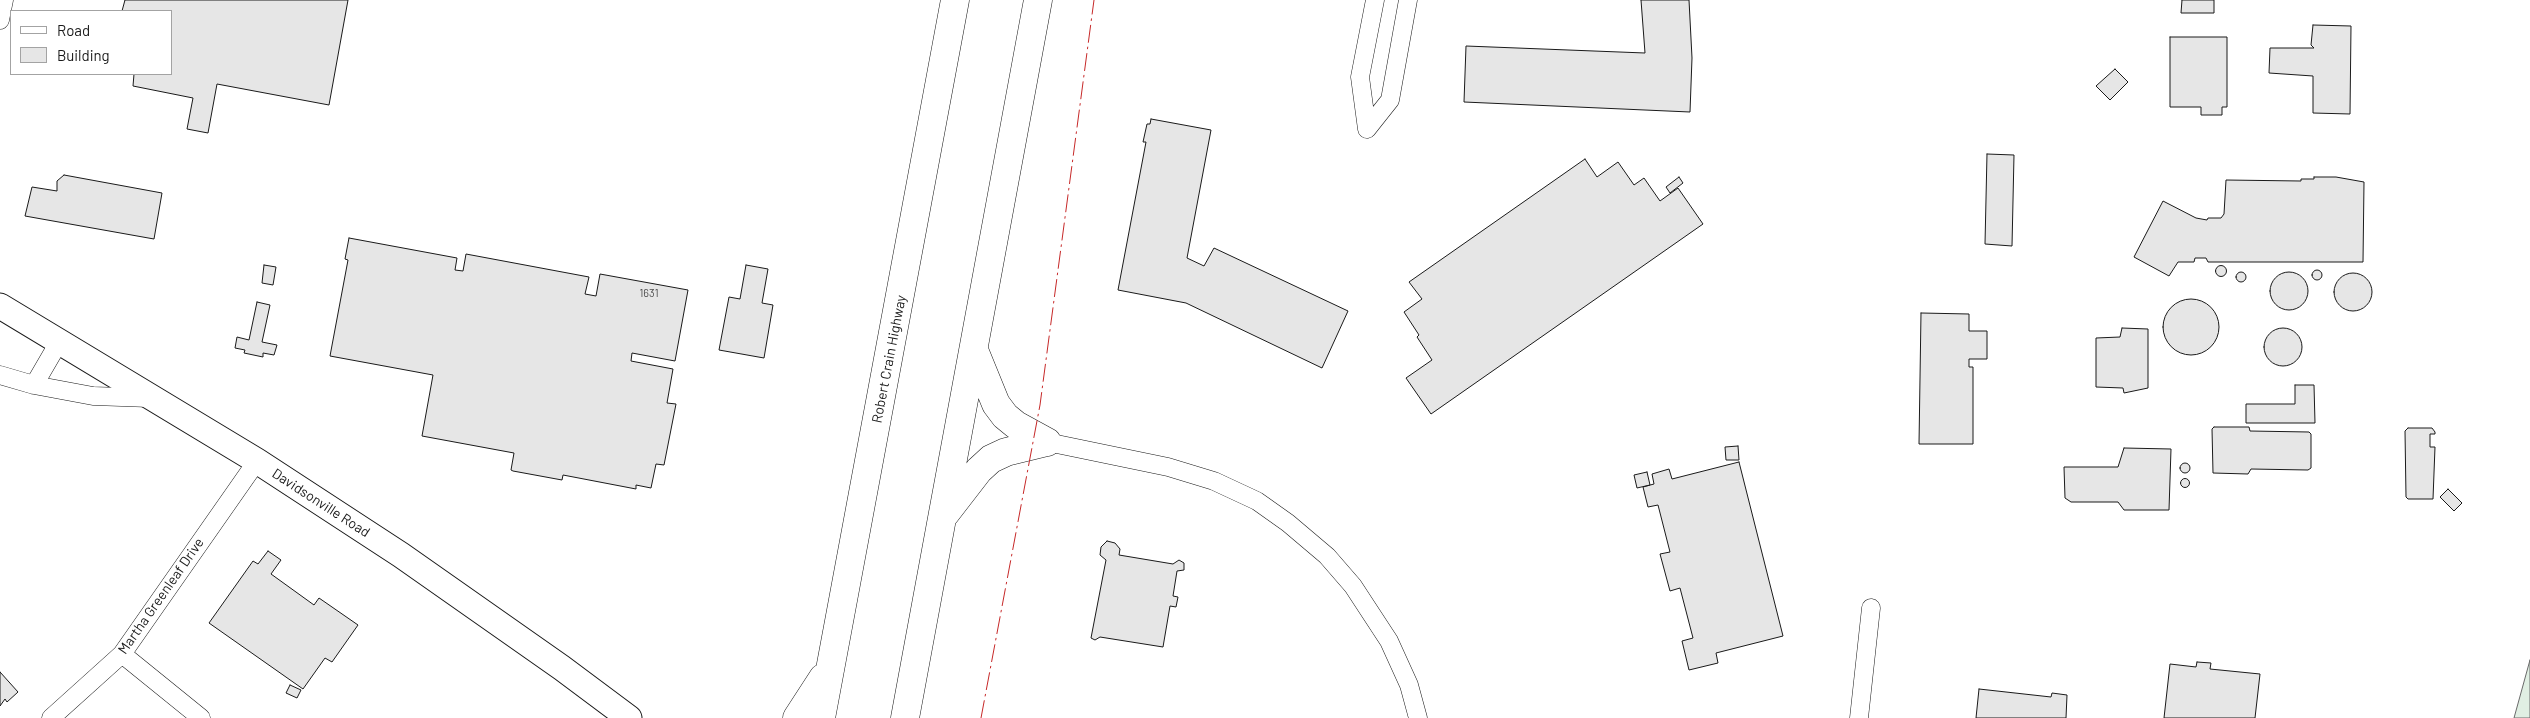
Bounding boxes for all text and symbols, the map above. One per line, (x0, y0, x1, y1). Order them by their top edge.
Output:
legend (10, 10, 172, 75)
text: Road (57, 21, 90, 39)
text: Building (57, 46, 110, 64)
house number: 1631 (640, 286, 658, 300)
street label: Robert Crain Highway (868, 294, 910, 424)
street label: Davidsonville Road (269, 465, 373, 541)
street label: Martha Greenleaf Drive (115, 535, 207, 657)

